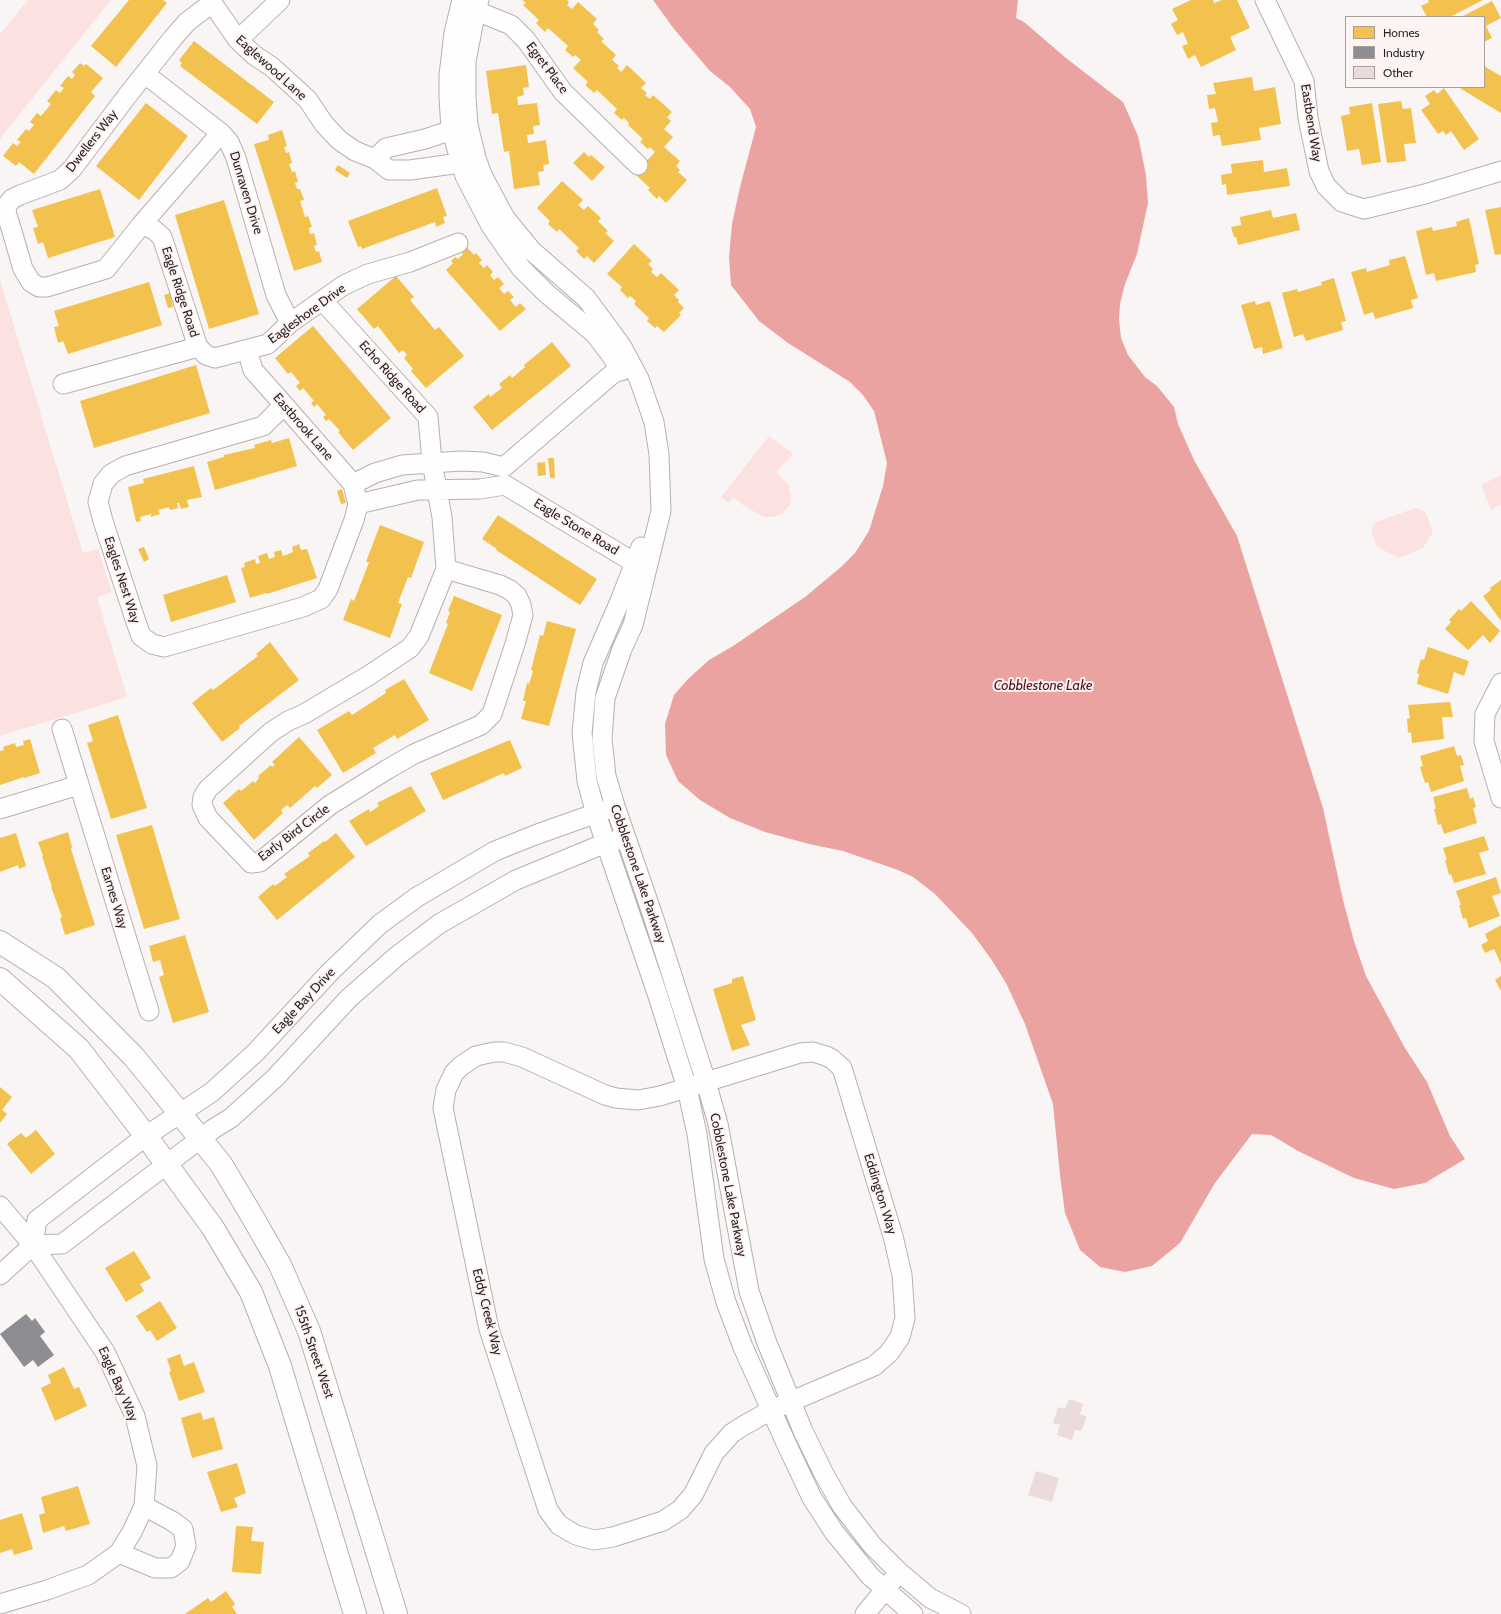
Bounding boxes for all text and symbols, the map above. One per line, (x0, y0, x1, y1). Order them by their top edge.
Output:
legend (1345, 16, 1485, 88)
text: Homes (1383, 25, 1420, 40)
street label: Eaglewood Lane (232, 32, 310, 104)
street label: Egret Place (523, 39, 571, 97)
text: Industry (1383, 45, 1424, 60)
text: Other (1383, 65, 1413, 80)
street label: Eastbend Way (1297, 83, 1325, 163)
street label: Dwellers Way (63, 107, 121, 175)
street label: Dunraven Drive (226, 150, 266, 236)
street label: Eagle Ridge Road (158, 245, 202, 339)
street label: Eagleshore Drive (265, 281, 349, 347)
street label: Echo Ridge Road (355, 338, 429, 416)
street label: Eastbrook Lane (270, 390, 336, 464)
street label: Eagle Stone Road (531, 495, 621, 559)
street label: Eagles Nest Way (101, 535, 143, 625)
water label: Cobblestone Lake (994, 678, 1092, 694)
street label: Early Bird Circle (255, 801, 333, 865)
street label: Cobblestone Lake Parkway (607, 802, 669, 946)
street label: Eames Way (97, 865, 131, 931)
street label: Eagle Bay Drive (269, 965, 339, 1037)
street label: Cobblestone Lake Parkway (706, 1112, 750, 1258)
street label: Eddington Way (860, 1152, 900, 1236)
street label: Eddy Creek Way (469, 1267, 505, 1357)
street label: 155th Street West (291, 1304, 337, 1400)
street label: Eagle Bay Way (95, 1344, 141, 1424)

